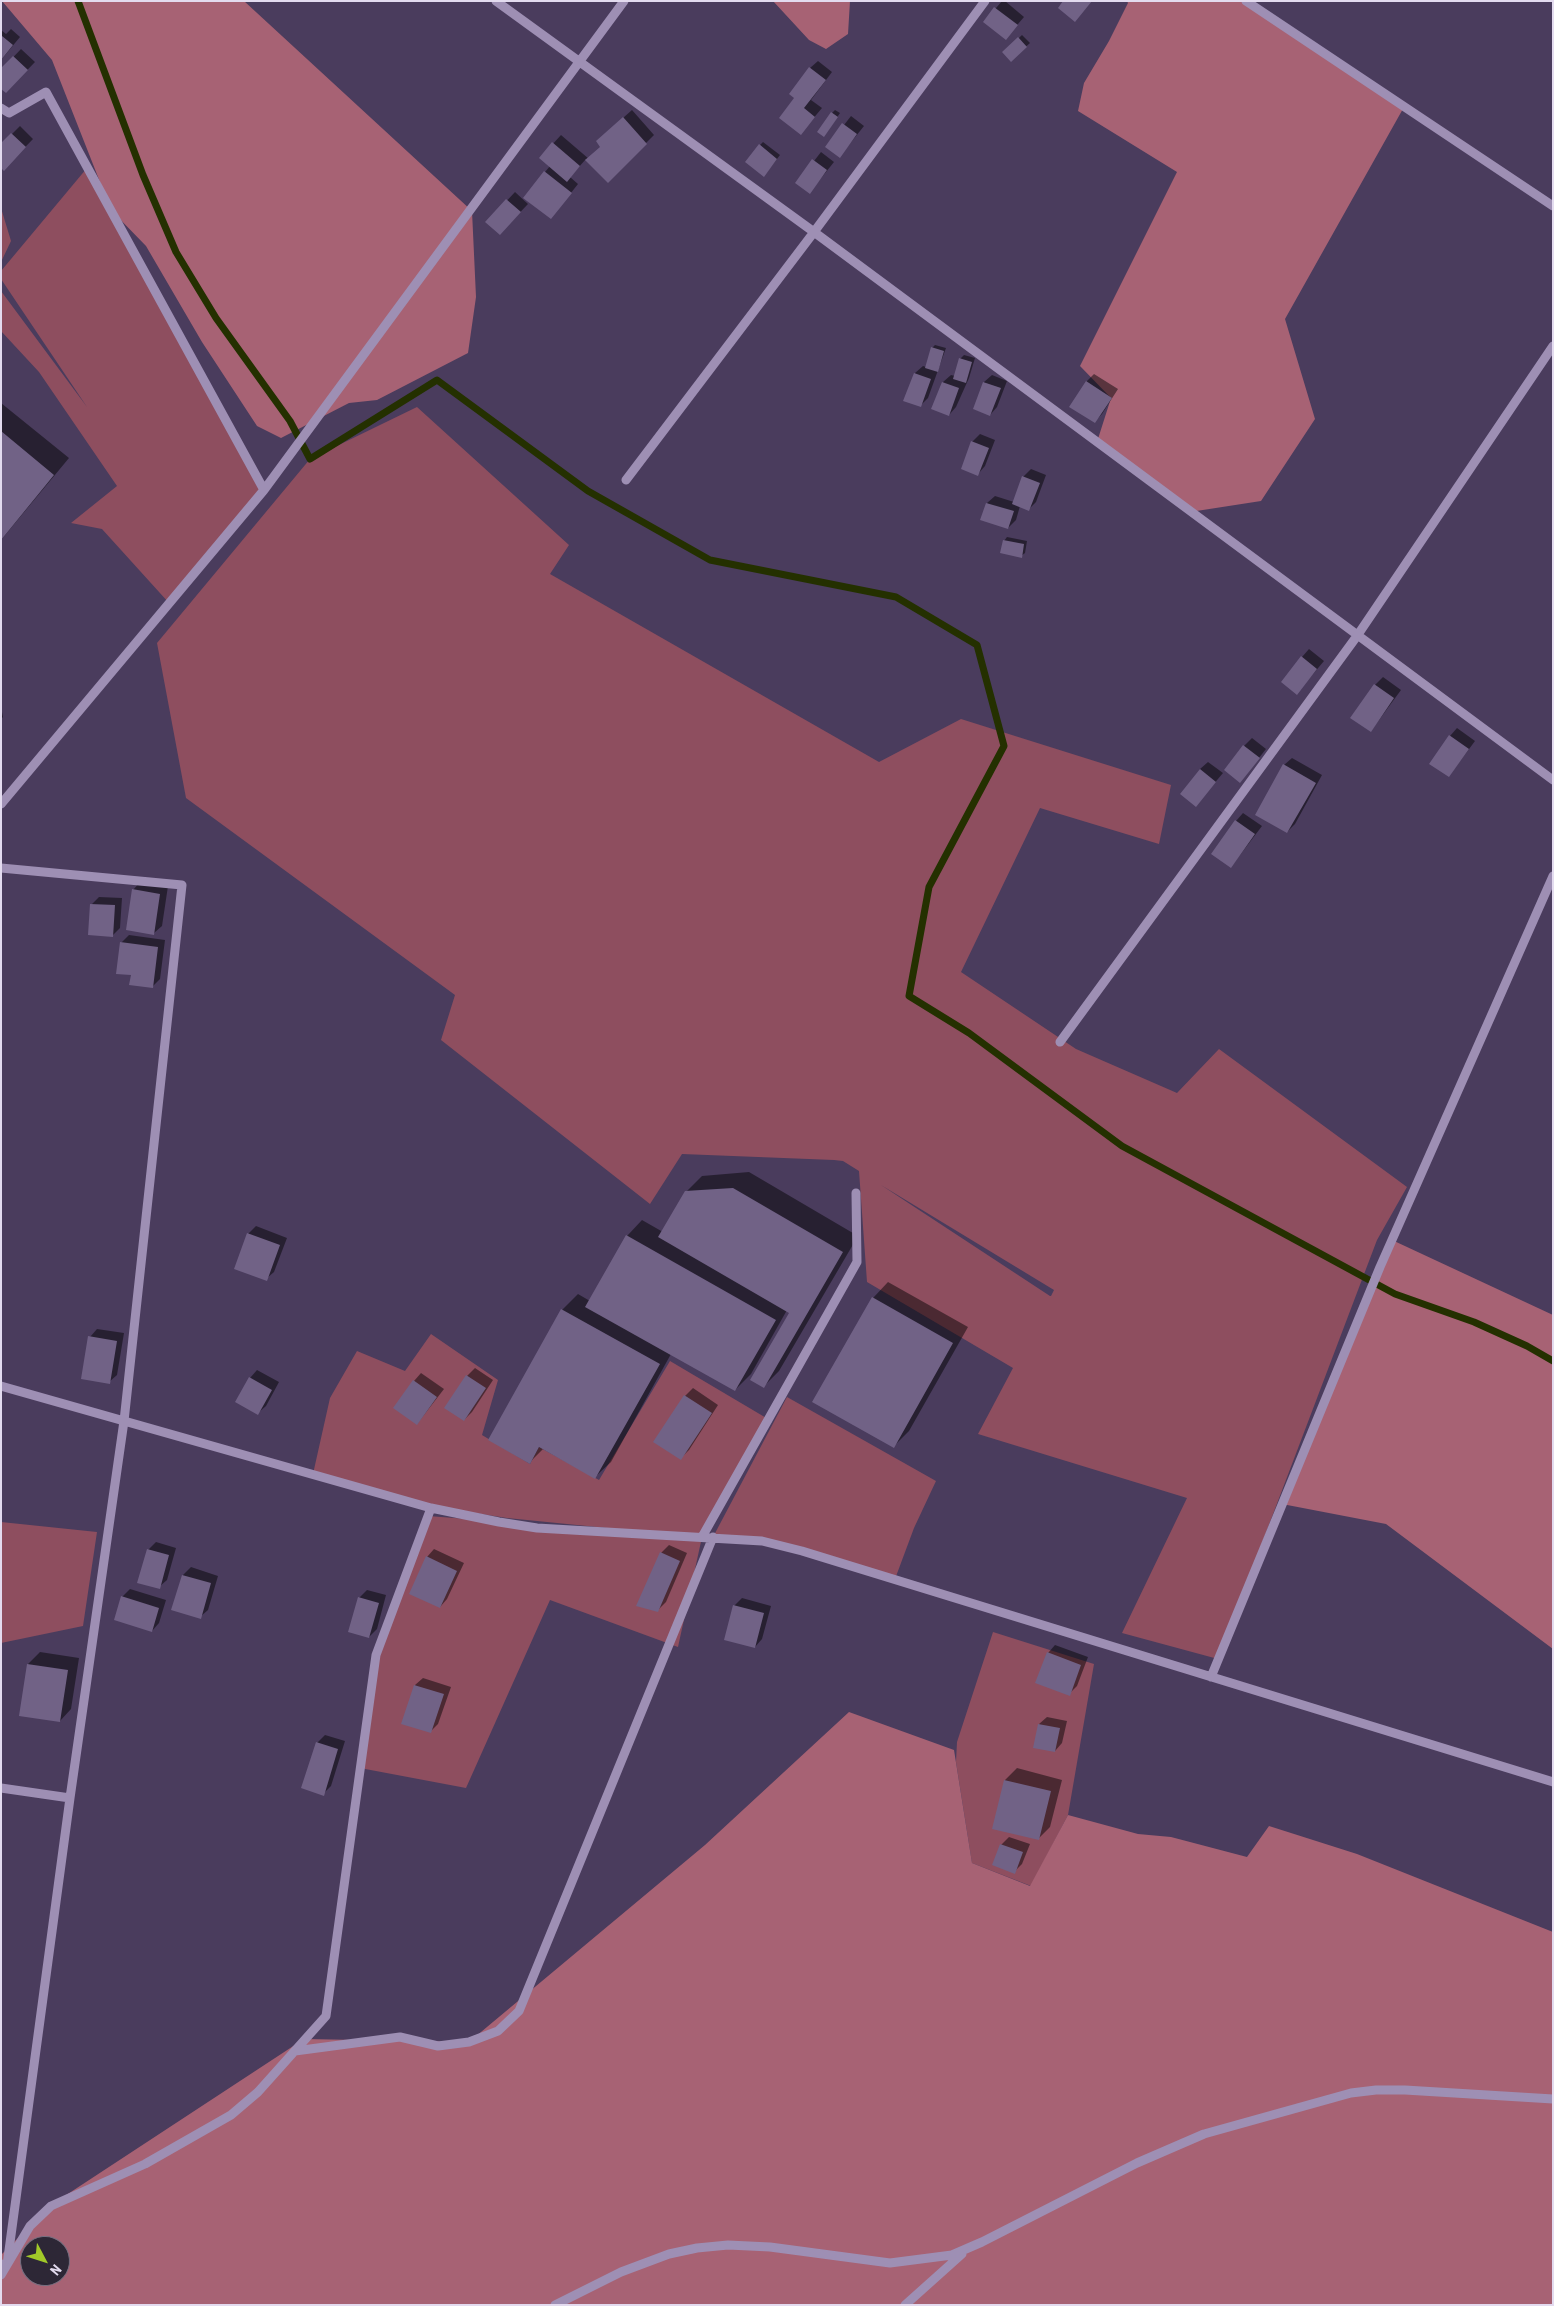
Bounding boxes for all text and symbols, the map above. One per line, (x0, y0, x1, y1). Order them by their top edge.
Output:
north arrow (20, 2236, 70, 2286)
text: N (47, 2262, 65, 2278)

